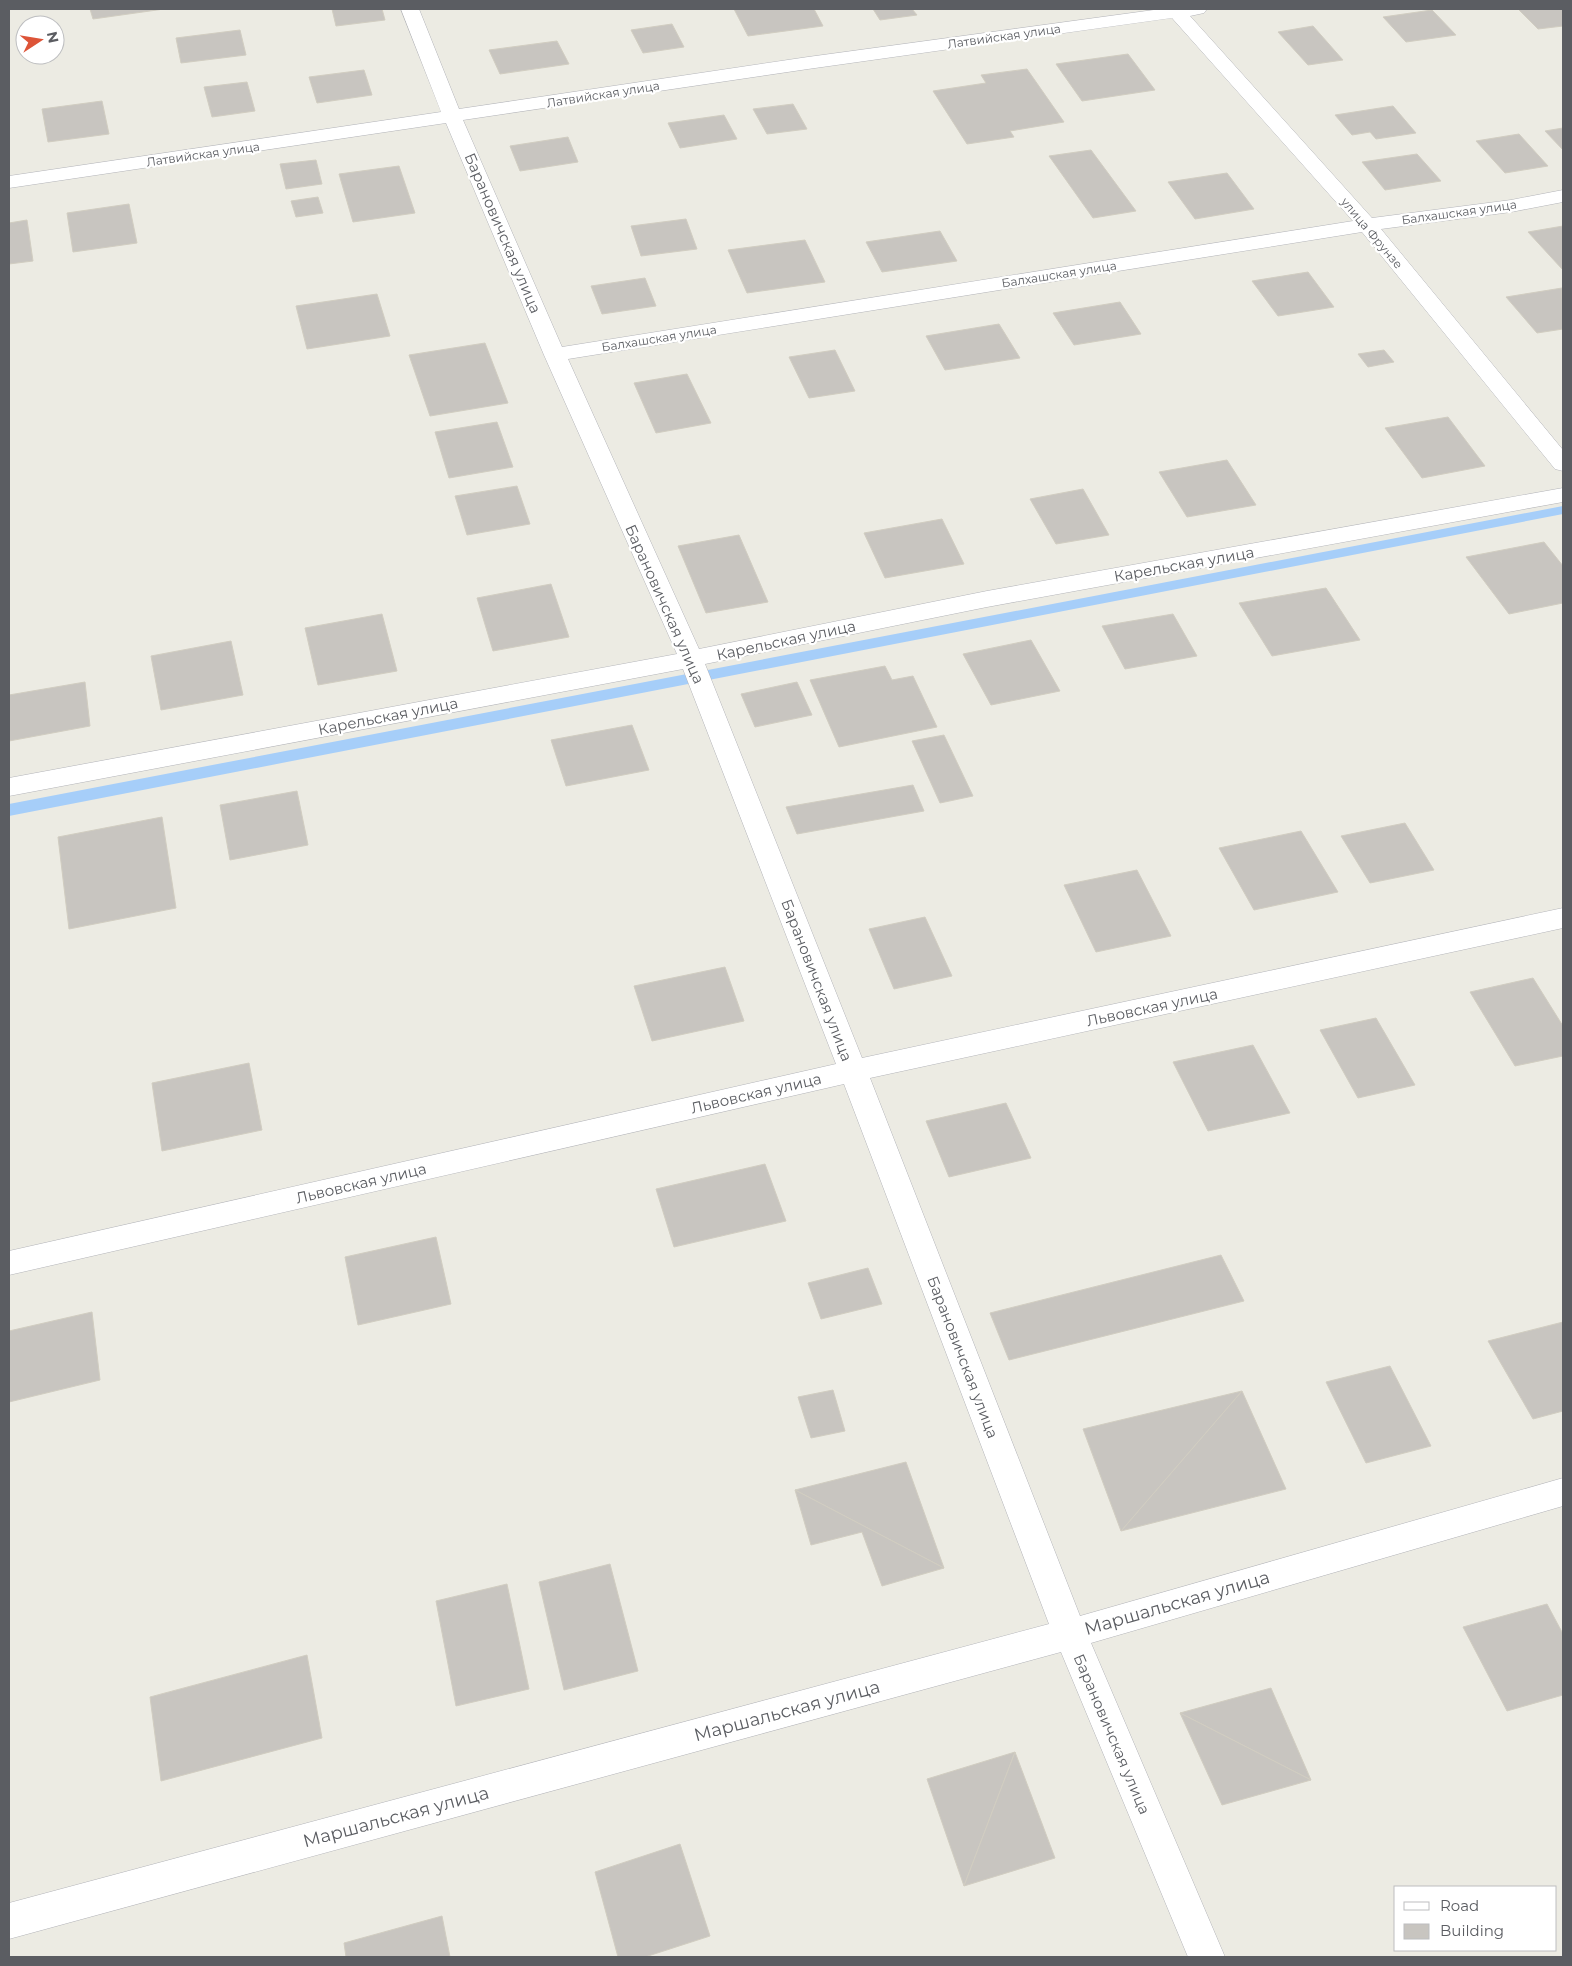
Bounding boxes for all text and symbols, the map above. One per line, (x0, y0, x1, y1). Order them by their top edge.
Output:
north arrow (15, 15, 65, 65)
street label: Латвийская улица (946, 21, 1062, 51)
text: N (43, 30, 63, 45)
street label: Латвийская улица (545, 78, 661, 110)
street label: Латвийская улица (145, 139, 261, 169)
street label: Барановичская улица (461, 150, 545, 316)
street label: улица Фрунзе (1337, 194, 1406, 272)
street label: Балхашская улица (1400, 196, 1518, 228)
street label: Балхашская улица (1000, 258, 1118, 290)
street label: Балхашская улица (600, 322, 718, 354)
street label: Барановичская улица (621, 521, 709, 687)
street label: Карельская улица (1112, 542, 1256, 586)
street label: Карельская улица (715, 616, 857, 664)
street label: Карельская улица (317, 693, 459, 739)
street label: Барановичская улица (777, 896, 857, 1064)
street label: Львовская улица (1085, 984, 1219, 1030)
street label: Львовская улица (689, 1069, 823, 1117)
street label: Львовская улица (294, 1159, 428, 1207)
street label: Барановичская улица (923, 1273, 1003, 1441)
street label: Маршальская улица (1082, 1566, 1272, 1640)
street label: Барановичская улица (1070, 1651, 1154, 1817)
street label: Маршальская улица (692, 1676, 882, 1746)
street label: Маршальская улица (301, 1782, 491, 1852)
legend (1394, 1886, 1557, 1951)
text: Road (1440, 1896, 1479, 1915)
text: Building (1440, 1921, 1504, 1940)

